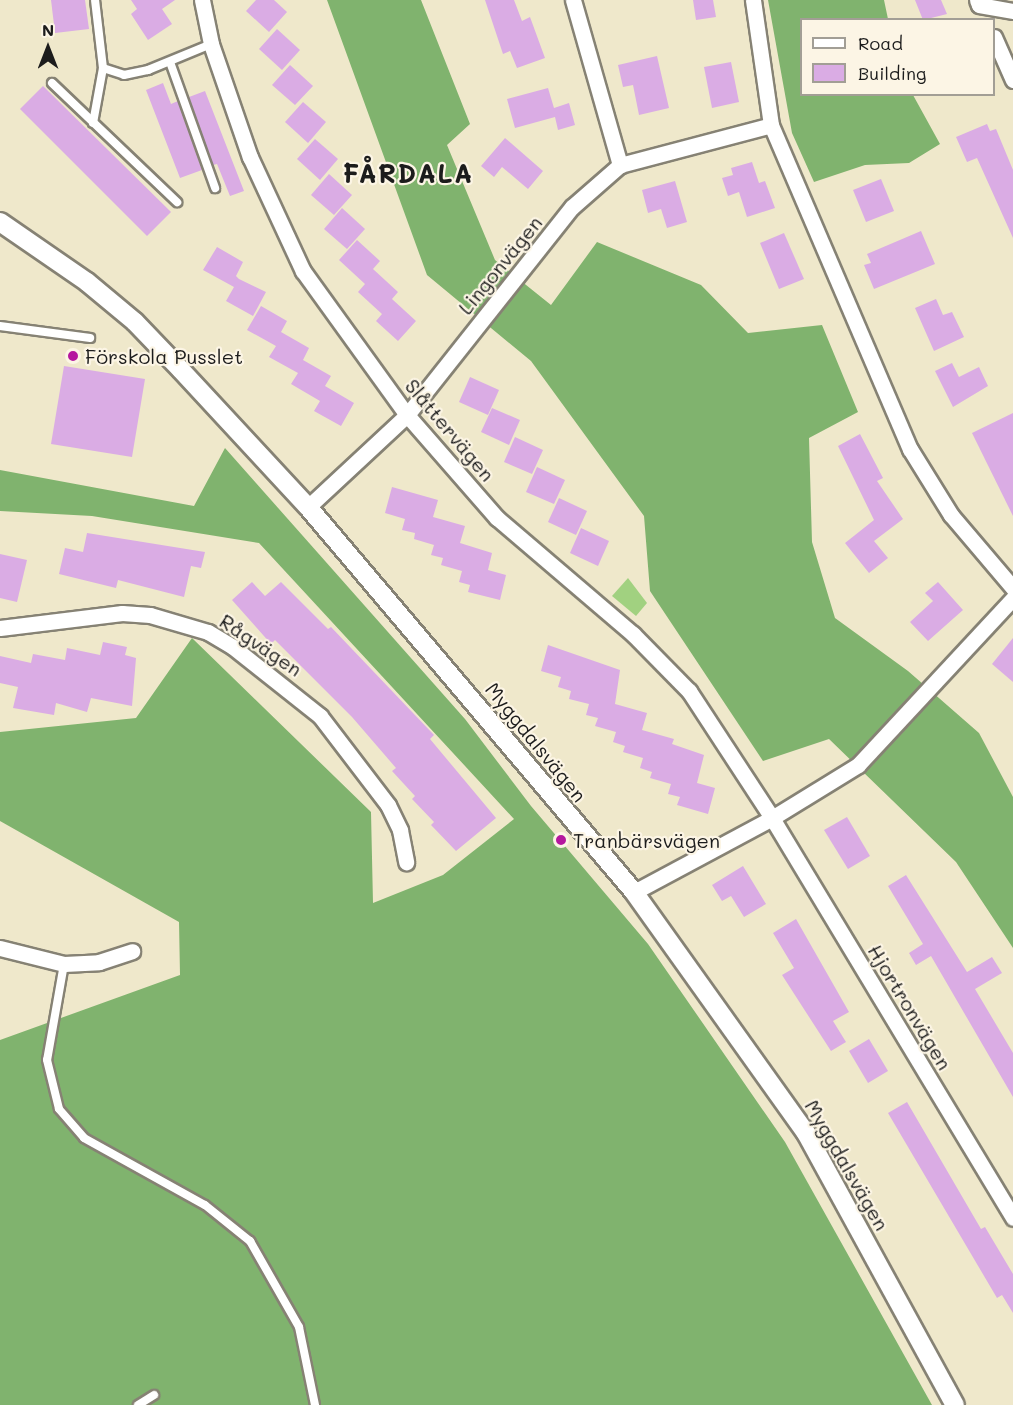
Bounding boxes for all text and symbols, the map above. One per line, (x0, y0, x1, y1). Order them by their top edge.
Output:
north arrow (18, 18, 78, 78)
legend (800, 18, 995, 96)
text: N (42, 19, 54, 40)
text: Road (858, 31, 903, 55)
text: Building (858, 61, 926, 85)
district label: FÅRDALA (342, 158, 474, 190)
street label: Lingonvägen (453, 211, 547, 319)
place label: Förskola Pusslet (85, 344, 243, 368)
marker: Förskola Pusslet (66, 349, 80, 363)
street label: Slåttervägen (400, 374, 500, 486)
street label: Rågvägen (215, 609, 307, 681)
street label: Myggdalsvägen (480, 677, 592, 807)
place label: Tranbärsvägen (573, 828, 720, 852)
marker: Tranbärsvägen (554, 833, 568, 847)
street label: Hjortronvägen (863, 940, 957, 1074)
street label: Myggdalsvägen (800, 1095, 894, 1235)

